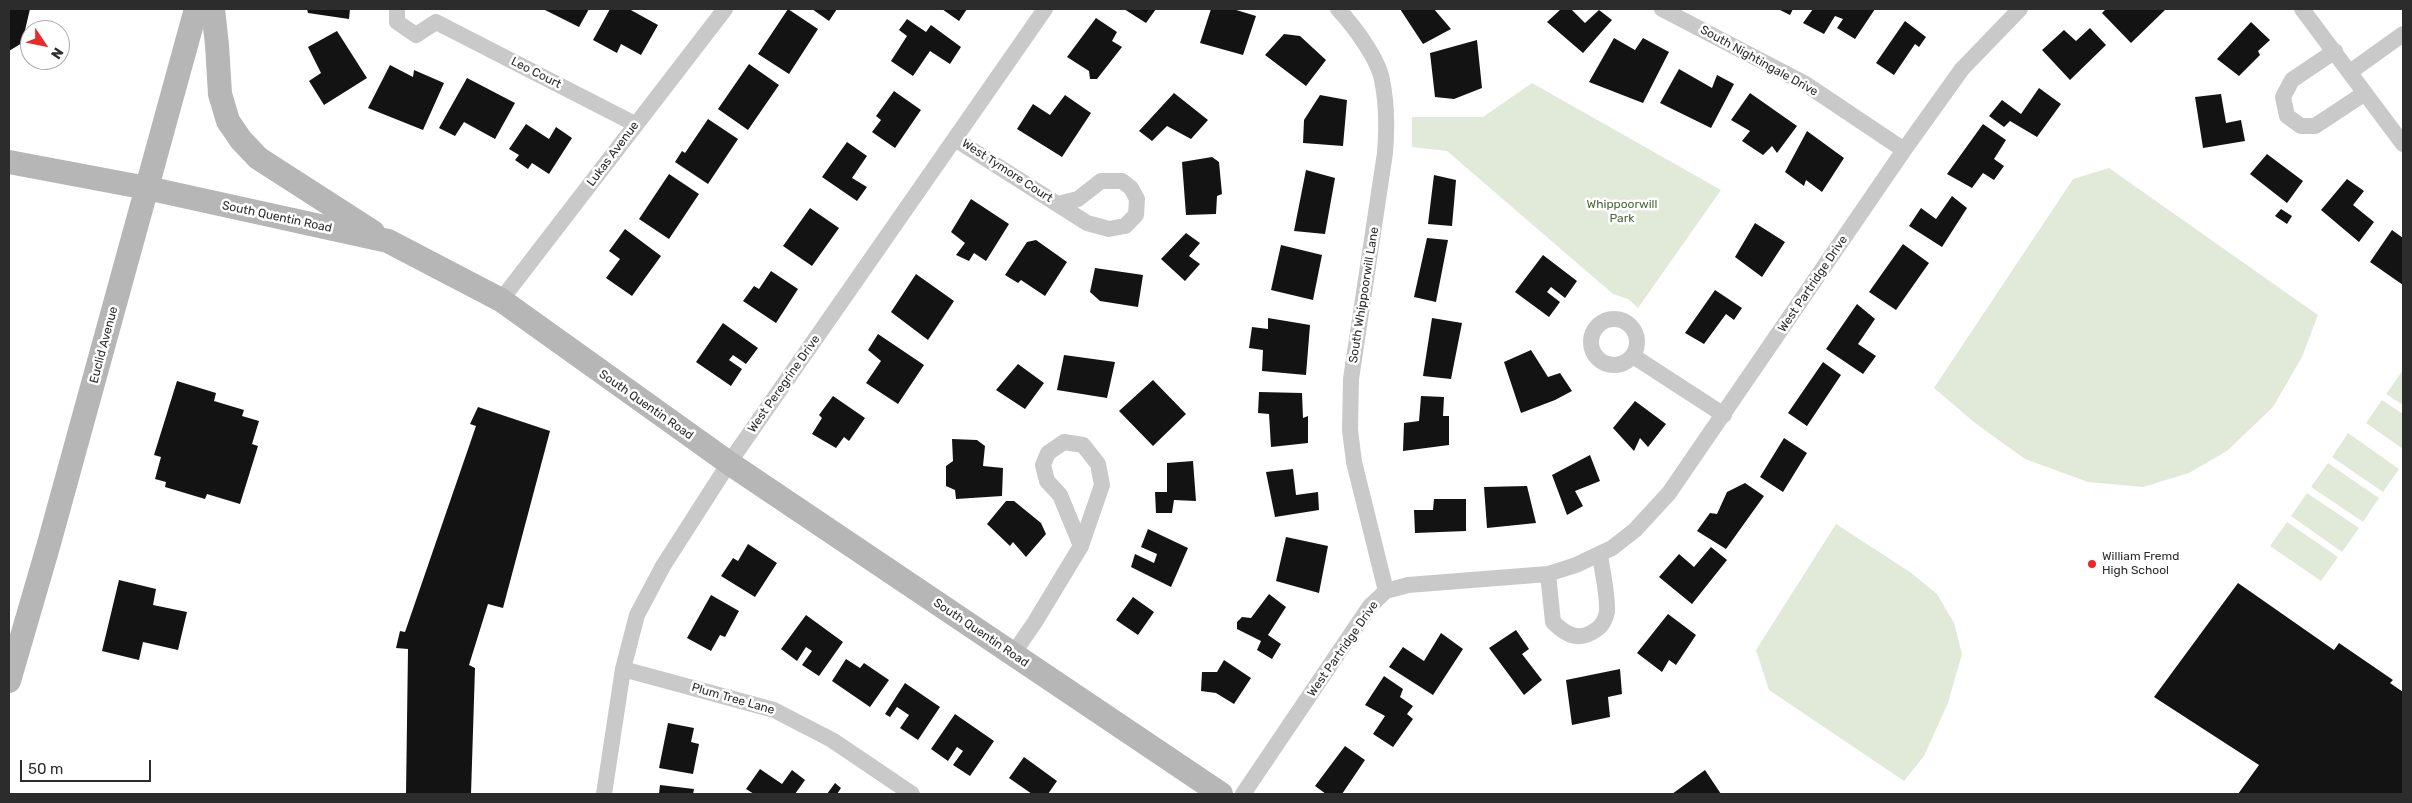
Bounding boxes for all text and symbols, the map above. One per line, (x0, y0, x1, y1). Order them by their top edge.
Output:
north arrow (20, 20, 70, 70)
street label: South Nightingale Drive (1698, 23, 1820, 99)
text: N (47, 44, 67, 62)
street label: Leo Court (508, 54, 564, 92)
street label: Lukas Avenue (584, 119, 642, 189)
street label: West Tymore Court (959, 136, 1055, 206)
street label: South Quentin Road (221, 198, 333, 236)
park label: Whippoorwill Park (1587, 198, 1657, 226)
street label: South Whippoorwill Lane (1346, 226, 1382, 364)
street label: West Partridge Drive (1775, 233, 1851, 335)
street label: Euclid Avenue (87, 305, 121, 385)
street label: West Peregrine Drive (745, 332, 823, 436)
street label: South Quentin Road (596, 367, 696, 443)
place label: William Fremd High School (2102, 550, 2179, 578)
marker: William Fremd High School (2086, 558, 2098, 570)
street label: South Quentin Road (931, 596, 1031, 670)
street label: West Partridge Drive (1305, 598, 1381, 700)
street label: Plum Tree Lane (690, 680, 776, 718)
scale bar (22, 750, 154, 782)
text: 50 m (28, 760, 63, 778)

